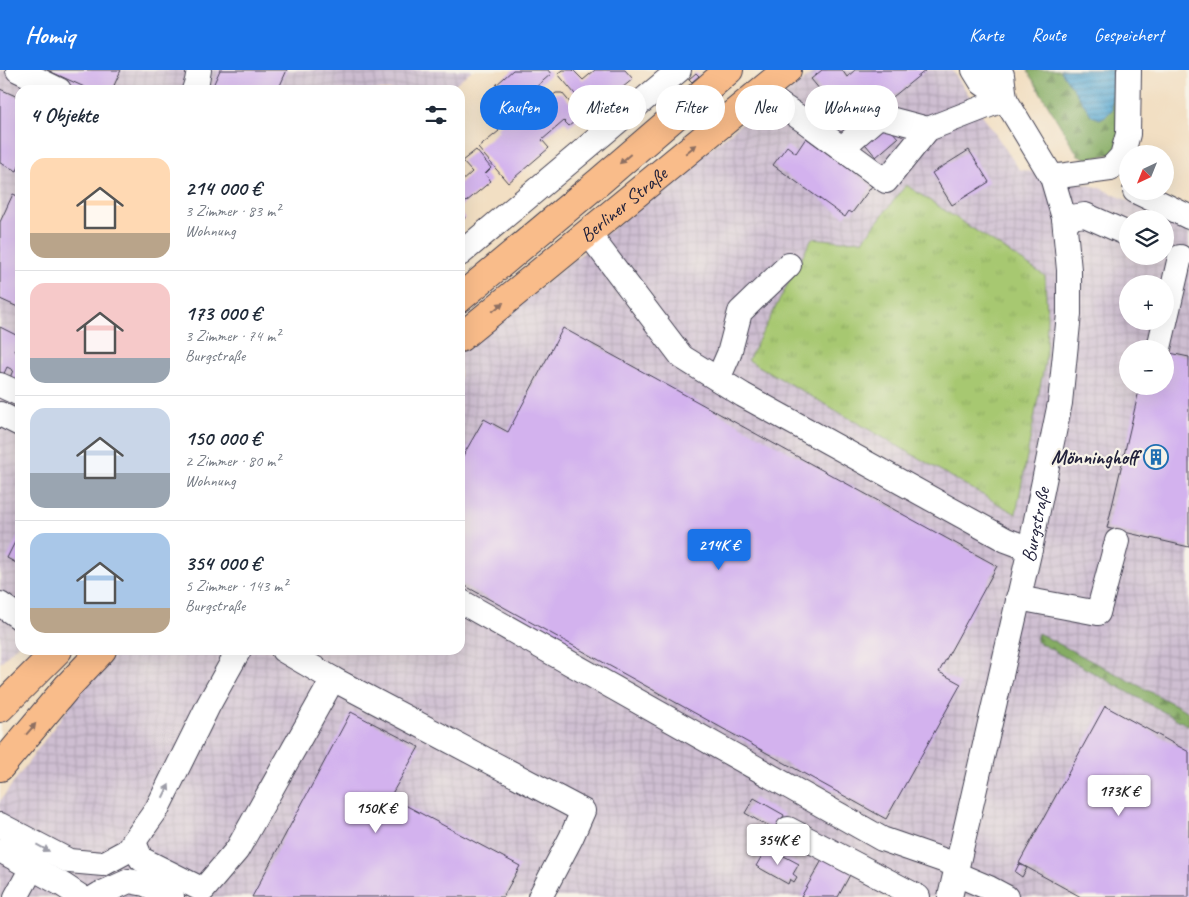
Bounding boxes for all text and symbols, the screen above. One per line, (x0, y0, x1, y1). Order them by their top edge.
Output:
text: Homiq (25, 20, 75, 50)
text: Karte (969, 24, 1004, 46)
text: Route (1032, 24, 1066, 46)
text: Gespeichert (1094, 24, 1164, 46)
chip: Kaufen (480, 85, 558, 130)
chip: Mieten (568, 85, 646, 130)
chip: Filter (656, 85, 725, 130)
chip: Neu (735, 85, 795, 130)
chip: Wohnung (805, 85, 898, 130)
icon: filters (422, 101, 450, 129)
text: 4 Objekte (30, 102, 98, 128)
one-way arrow (684, 143, 697, 154)
north arrow (1119, 145, 1174, 200)
map controls (1119, 145, 1174, 395)
one-way arrow (619, 153, 632, 164)
street label: Berliner Straße (574, 160, 673, 247)
text: 214 000 € (185, 175, 261, 201)
icon: home (70, 178, 130, 238)
text: 3 Zimmer · 83 m² (185, 201, 280, 221)
button: layers (1119, 210, 1174, 265)
text: Wohnung (185, 221, 236, 241)
button: + (1119, 275, 1174, 330)
text: 173 000 € (185, 300, 261, 326)
one-way arrow (491, 302, 504, 313)
icon: home (70, 303, 130, 363)
text: 3 Zimmer · 74 m² (185, 326, 280, 346)
button: − (1119, 340, 1174, 395)
text: Burgstraße (185, 346, 245, 366)
text: 150 000 € (185, 425, 261, 451)
icon: home (70, 428, 130, 488)
building icon: Mönninghoff (1143, 444, 1169, 470)
place label: Mönninghoff (1051, 445, 1143, 470)
text: 2 Zimmer · 80 m² (185, 451, 280, 471)
text: Wohnung (185, 471, 236, 491)
street label: Burgstraße (1015, 484, 1055, 564)
pin: 214K € (678, 528, 760, 571)
text: 214K € (699, 535, 739, 555)
text: 354 000 € (185, 550, 261, 576)
icon: home (70, 553, 130, 613)
text: 5 Zimmer · 143 m² (185, 576, 287, 596)
text: Burgstraße (185, 596, 245, 616)
one-way arrow (25, 723, 36, 735)
pin: 173K € (1078, 774, 1160, 817)
text: 173K € (1099, 781, 1139, 801)
one-way arrow (162, 784, 170, 798)
pin: 150K € (335, 792, 417, 834)
text: 150K € (356, 798, 396, 818)
pin: 354K € (737, 824, 819, 866)
text: 354K € (758, 830, 798, 850)
one-way arrow (36, 843, 50, 852)

